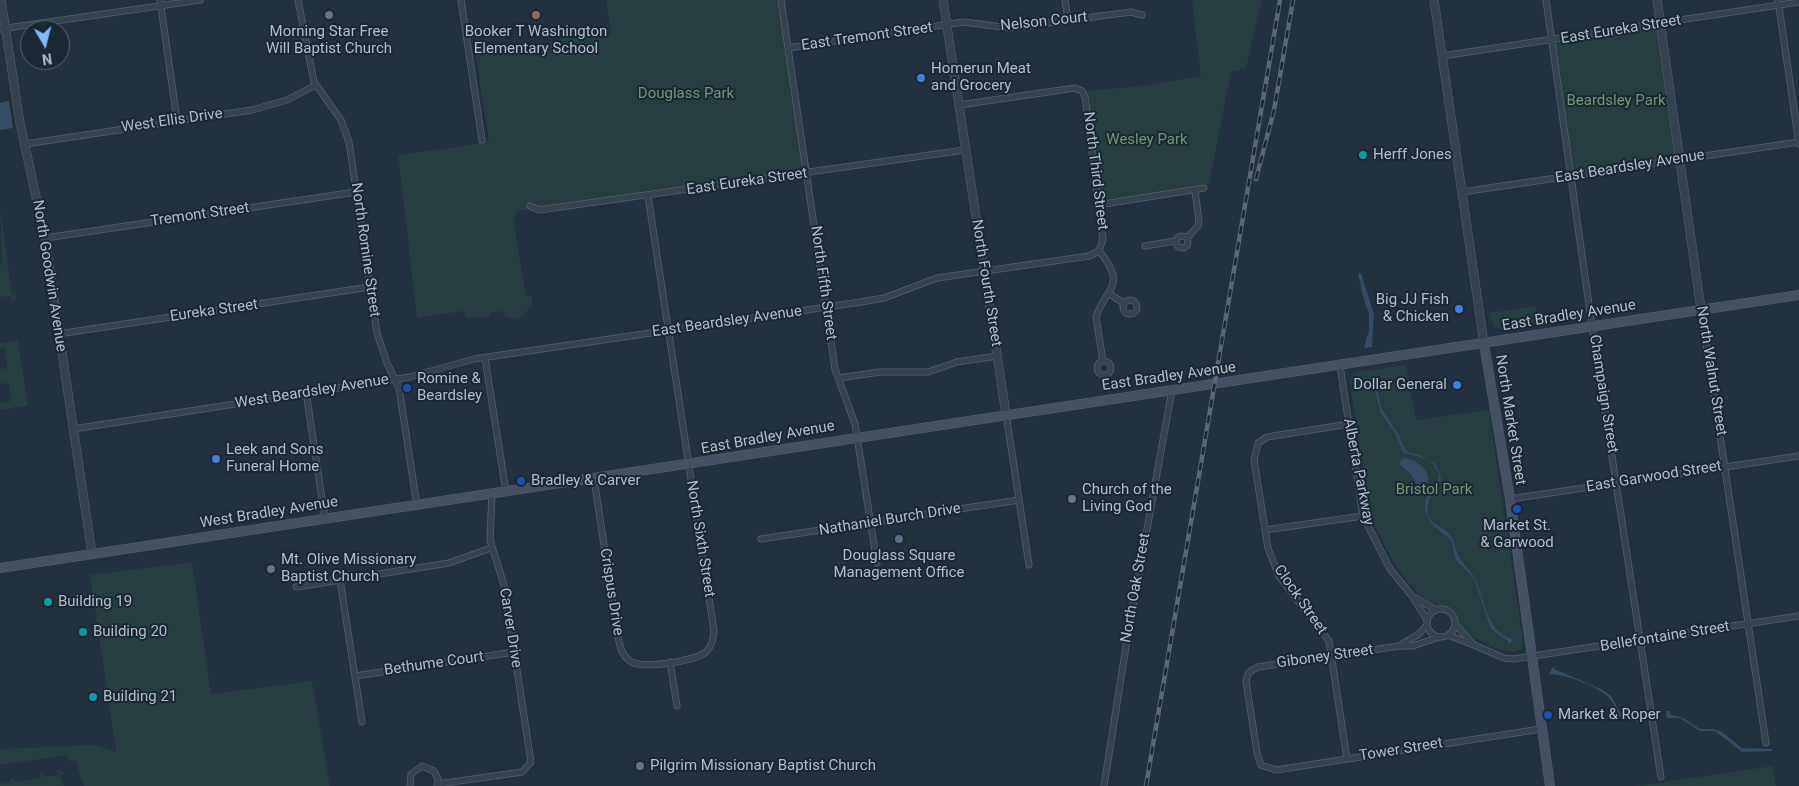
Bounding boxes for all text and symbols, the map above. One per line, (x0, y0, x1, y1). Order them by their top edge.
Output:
street label: Nelson Court (1000, 8, 1088, 36)
marker: Morning Star Free Will Baptist Church (323, 9, 335, 21)
marker: Booker T Washington Elementary School (530, 9, 542, 21)
street label: East Eureka Street (1560, 12, 1682, 48)
street label: East Tremont Street (800, 19, 934, 55)
north arrow (20, 20, 70, 70)
place label: Morning Star Free Will Baptist Church (266, 23, 392, 58)
place label: Booker T Washington Elementary School (465, 23, 607, 58)
text: N (41, 50, 53, 67)
place label: Homerun Meat and Grocery (931, 60, 1031, 95)
marker: Homerun Meat and Grocery (915, 72, 927, 84)
park label: Douglass Park (638, 85, 734, 103)
park label: Beardsley Park (1566, 92, 1666, 110)
street label: West Ellis Drive (120, 105, 224, 137)
street label: North Third Street (1079, 111, 1111, 231)
park label: Wesley Park (1106, 131, 1188, 149)
place label: Herff Jones (1373, 146, 1452, 164)
street label: East Beardsley Avenue (1554, 146, 1706, 188)
marker: Herff Jones (1357, 149, 1369, 161)
street label: East Eureka Street (686, 165, 808, 199)
street label: North Romine Street (347, 182, 383, 318)
street label: North Goodwin Avenue (28, 199, 70, 353)
street label: Tremont Street (149, 199, 251, 231)
street label: North Fourth Street (967, 218, 1005, 348)
street label: North Fifth Street (806, 225, 840, 341)
place label: Big JJ Fish & Chicken (1376, 291, 1449, 326)
street label: Eureka Street (169, 296, 259, 326)
street label: East Bradley Avenue (1501, 297, 1637, 335)
street label: East Beardsley Avenue (651, 303, 803, 341)
marker: Big JJ Fish & Chicken (1453, 303, 1465, 315)
street label: North Walnut Street (1692, 305, 1730, 437)
street label: Champaign Street (1585, 334, 1621, 454)
street label: North Market Street (1491, 354, 1529, 486)
street label: East Bradley Avenue (1101, 359, 1237, 395)
place label: Romine & Beardsley (417, 370, 482, 405)
street label: West Beardsley Avenue (234, 371, 390, 413)
place label: Dollar General (1353, 376, 1447, 394)
marker: Dollar General (1451, 379, 1463, 391)
marker: Romine & Beardsley (401, 382, 413, 394)
street label: East Bradley Avenue (700, 417, 836, 459)
street label: Alberta Parkway (1339, 417, 1377, 527)
place label: Leek and Sons Funeral Home (226, 441, 323, 476)
marker: Leek and Sons Funeral Home (210, 453, 222, 465)
street label: East Garwood Street (1585, 457, 1723, 497)
place label: Bradley & Carver (531, 472, 640, 490)
marker: Bradley & Carver (515, 475, 527, 487)
street label: North Sixth Street (682, 479, 718, 599)
place label: Church of the Living God (1082, 481, 1172, 516)
park label: Bristol Park (1396, 481, 1472, 499)
street label: West Bradley Avenue (199, 493, 339, 533)
marker: Church of the Living God (1066, 493, 1078, 505)
street label: Nathaniel Burch Drive (818, 500, 962, 540)
marker: Market St. & Garwood (1511, 503, 1523, 515)
place label: Market St. & Garwood (1480, 517, 1554, 552)
street label: North Oak Street (1118, 532, 1154, 644)
marker: Douglass Square Management Office (893, 533, 905, 545)
street label: Crispus Drive (595, 547, 627, 637)
place label: Douglass Square Management Office (833, 547, 965, 582)
place label: Mt. Olive Missionary Baptist Church (281, 551, 416, 586)
street label: Clock Street (1269, 562, 1331, 638)
marker: Mt. Olive Missionary Baptist Church (265, 563, 277, 575)
street label: Carver Drive (495, 587, 525, 669)
place label: Building 19 (58, 593, 132, 611)
marker: Building 19 (42, 596, 54, 608)
street label: Bellefontaine Street (1599, 618, 1731, 656)
place label: Building 20 (93, 623, 167, 641)
marker: Building 20 (77, 626, 89, 638)
street label: Giboney Street (1276, 641, 1374, 673)
street label: Bethume Court (383, 648, 485, 680)
place label: Building 21 (103, 688, 177, 706)
marker: Building 21 (87, 691, 99, 703)
place label: Market & Roper (1558, 706, 1661, 724)
marker: Market & Roper (1542, 709, 1554, 721)
street label: Tower Street (1358, 735, 1444, 765)
place label: Pilgrim Missionary Baptist Church (650, 757, 876, 775)
marker: Pilgrim Missionary Baptist Church (634, 760, 646, 772)

